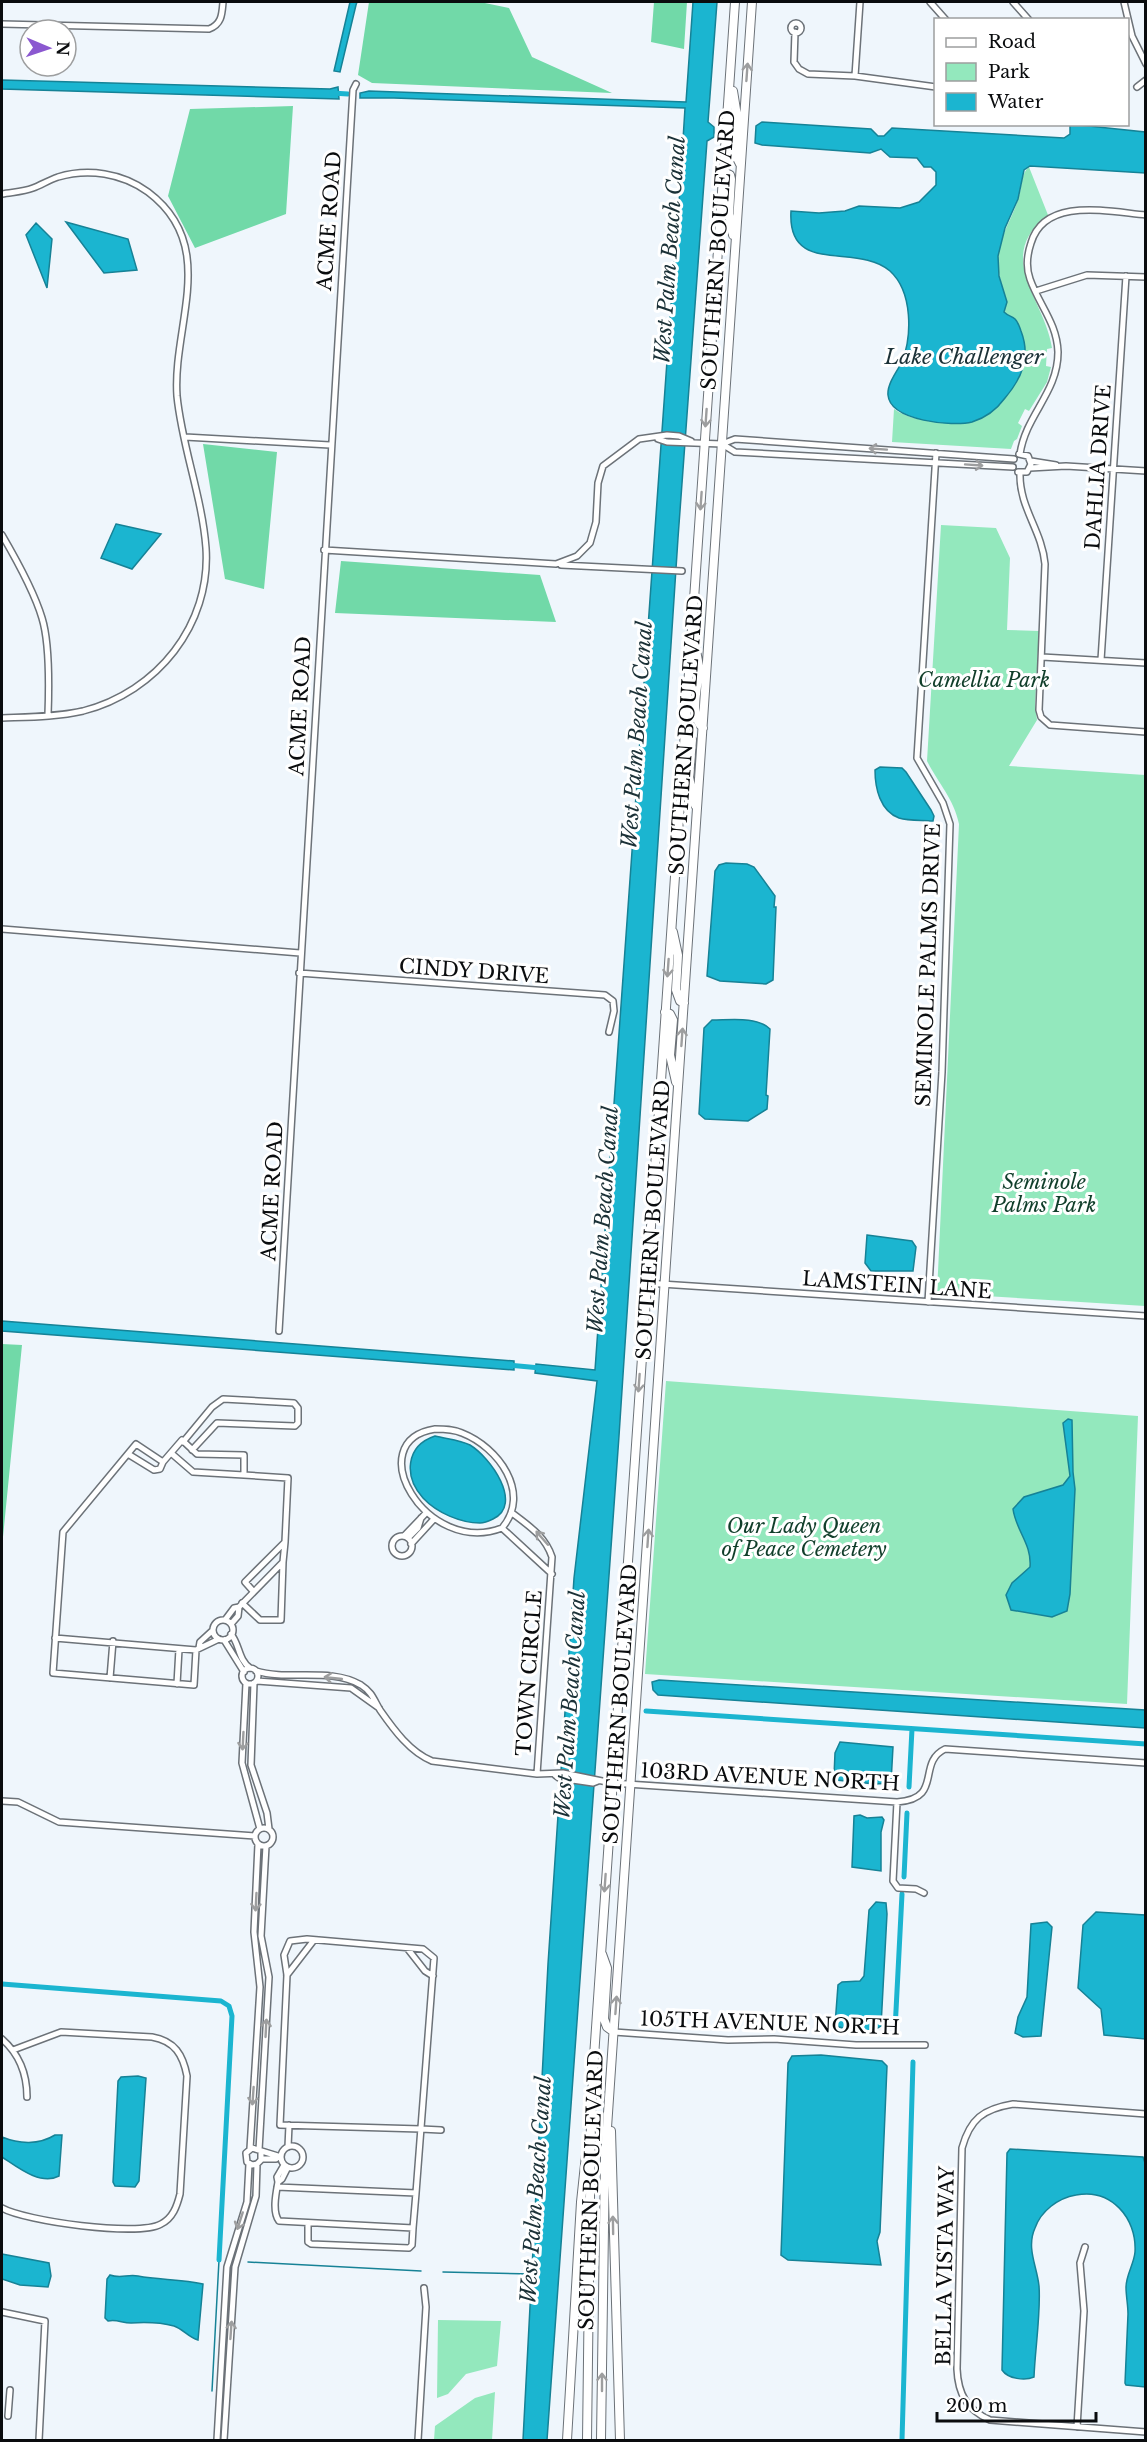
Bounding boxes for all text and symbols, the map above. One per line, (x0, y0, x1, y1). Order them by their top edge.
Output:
north arrow (18, 18, 78, 78)
legend (934, 18, 1129, 126)
text: Road (988, 31, 1036, 53)
text: N (53, 41, 73, 56)
text: Park (988, 61, 1030, 83)
one-way arrow (742, 62, 753, 82)
text: Water (987, 91, 1044, 113)
street label: SOUTHERN BOULEVARD (696, 109, 740, 391)
water label: West Palm Beach Canal (649, 135, 691, 365)
street label: ACME ROAD (312, 150, 346, 293)
water label: Lake Challenger (884, 344, 1045, 370)
street label: DAHLIA DRIVE (1080, 383, 1116, 551)
one-way arrow (701, 408, 712, 428)
one-way arrow (868, 443, 888, 454)
one-way arrow (964, 459, 984, 470)
one-way arrow (695, 491, 706, 511)
street label: SOUTHERN BOULEVARD (664, 594, 708, 876)
water label: West Palm Beach Canal (616, 620, 658, 850)
street label: ACME ROAD (284, 635, 316, 778)
park label: Camellia Park (918, 668, 1050, 692)
street label: SEMINOLE PALMS DRIVE (911, 823, 945, 1107)
street label: CINDY DRIVE (398, 954, 550, 988)
one-way arrow (662, 958, 673, 978)
one-way arrow (676, 1028, 687, 1048)
street label: SOUTHERN BOULEVARD (631, 1079, 675, 1361)
water label: West Palm Beach Canal (582, 1105, 624, 1335)
street label: ACME ROAD (256, 1120, 288, 1263)
park label: Seminole Palms Park (991, 1170, 1096, 1217)
street label: LAMSTEIN LANE (802, 1266, 992, 1304)
one-way arrow (633, 1373, 644, 1393)
park label: Our Lady Queen of Peace Cemetery (721, 1514, 887, 1561)
one-way arrow (643, 1528, 654, 1548)
one-way arrow (535, 1531, 549, 1546)
street label: SOUTHERN BOULEVARD (598, 1563, 642, 1845)
street label: TOWN CIRCLE (511, 1589, 547, 1757)
water label: West Palm Beach Canal (549, 1590, 591, 1820)
one-way arrow (324, 1672, 344, 1683)
one-way arrow (237, 1731, 248, 1751)
street label: 103RD AVENUE NORTH (640, 1758, 900, 1796)
one-way arrow (599, 1873, 610, 1893)
one-way arrow (250, 1892, 261, 1912)
one-way arrow (610, 1996, 621, 2016)
street label: 105TH AVENUE NORTH (640, 2006, 900, 2040)
one-way arrow (261, 2019, 272, 2039)
street label: SOUTHERN BOULEVARD (574, 2049, 608, 2331)
water label: West Palm Beach Canal (515, 2075, 557, 2305)
one-way arrow (247, 2086, 258, 2106)
street label: BELLA VISTA WAY (931, 2165, 959, 2366)
one-way arrow (234, 2211, 245, 2230)
one-way arrow (608, 2215, 619, 2235)
one-way arrow (226, 2321, 237, 2341)
one-way arrow (596, 2373, 608, 2393)
scale bar (937, 2385, 1096, 2423)
text: 200 m (946, 2395, 1007, 2417)

